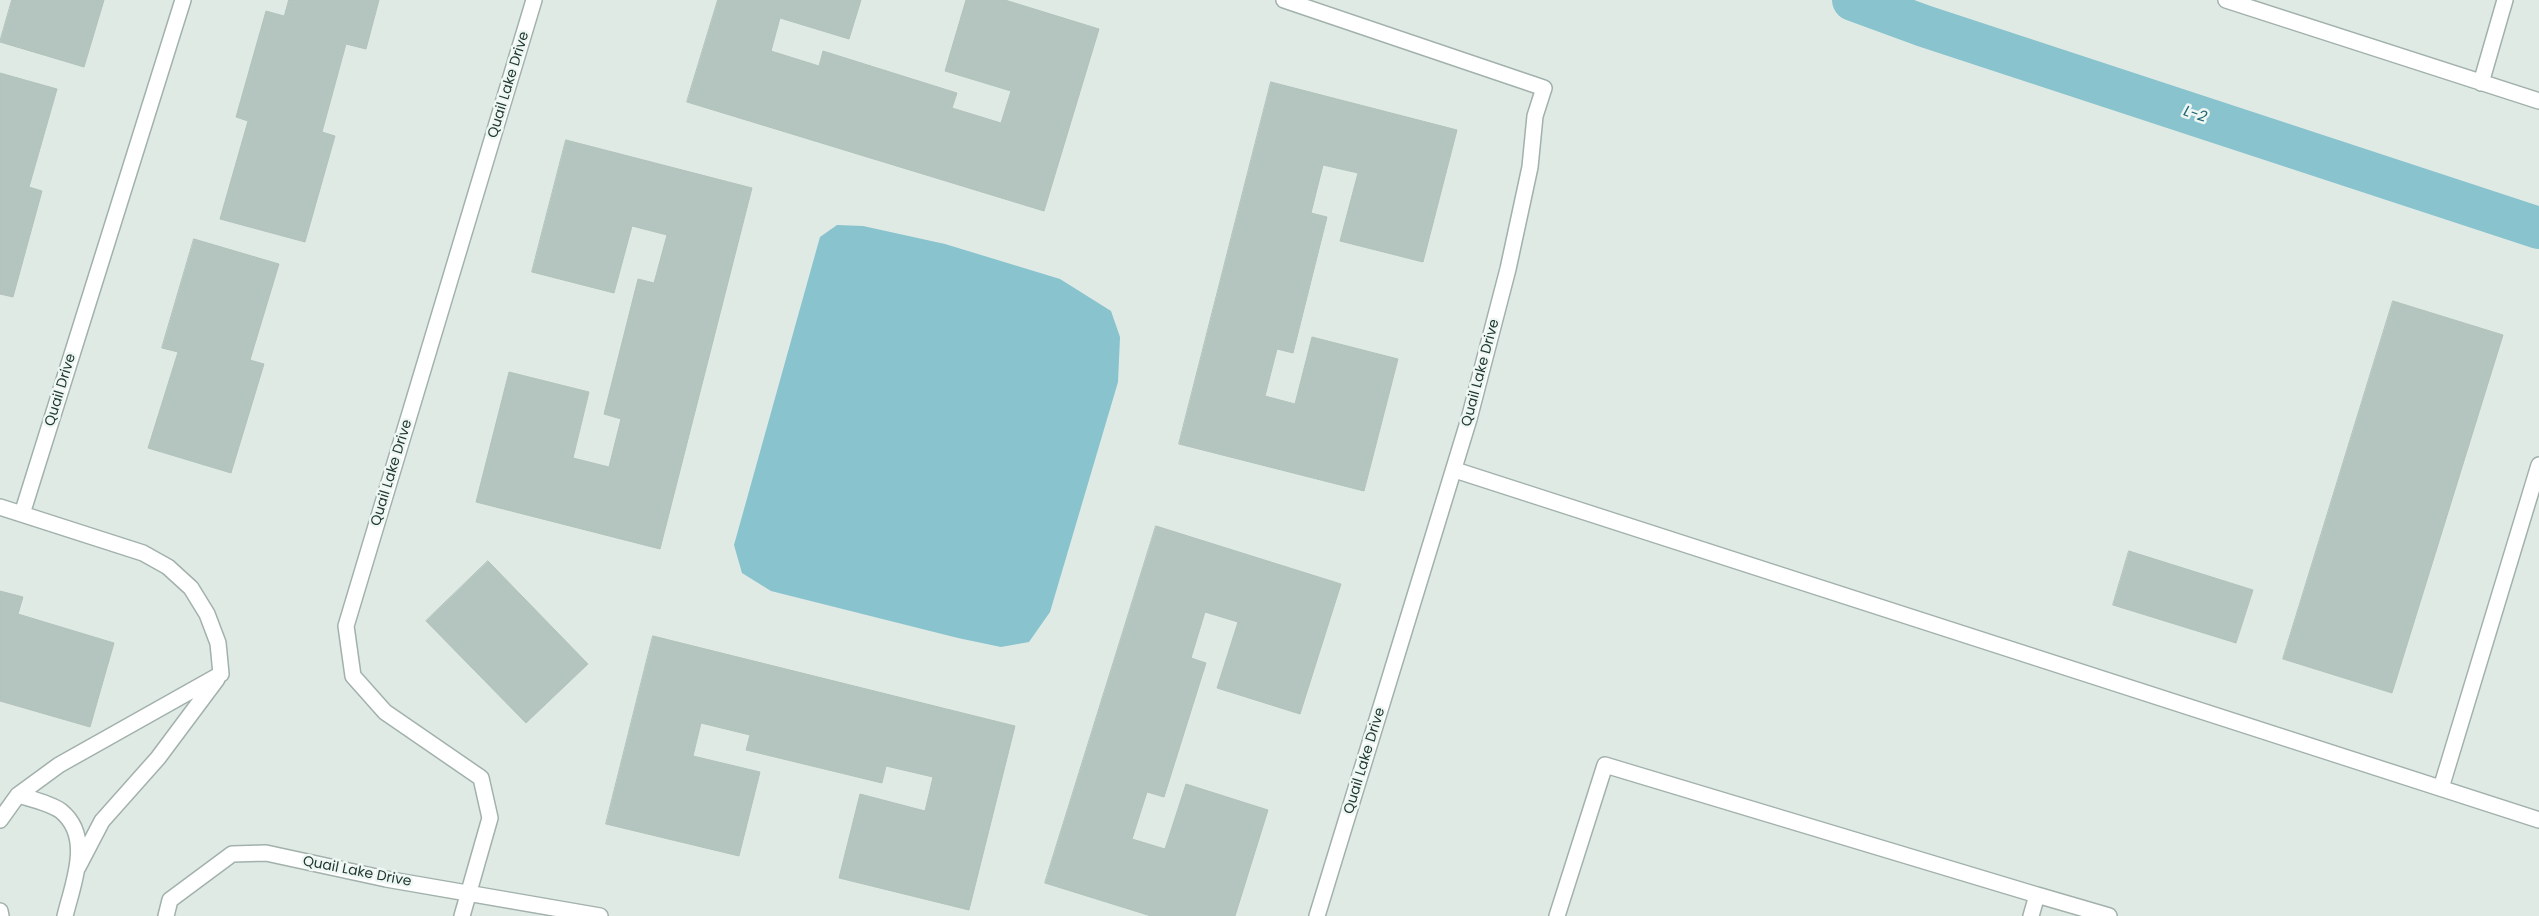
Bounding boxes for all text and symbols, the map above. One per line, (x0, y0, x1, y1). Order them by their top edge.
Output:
street label: Quail Lake Drive (485, 30, 533, 140)
water label: L-2 (2181, 103, 2209, 127)
street label: Quail Lake Drive (1459, 318, 1503, 428)
street label: Quail Drive (42, 352, 80, 428)
street label: Quail Lake Drive (368, 418, 416, 528)
street label: Quail Lake Drive (1341, 706, 1389, 816)
street label: Quail Lake Drive (301, 853, 413, 891)

